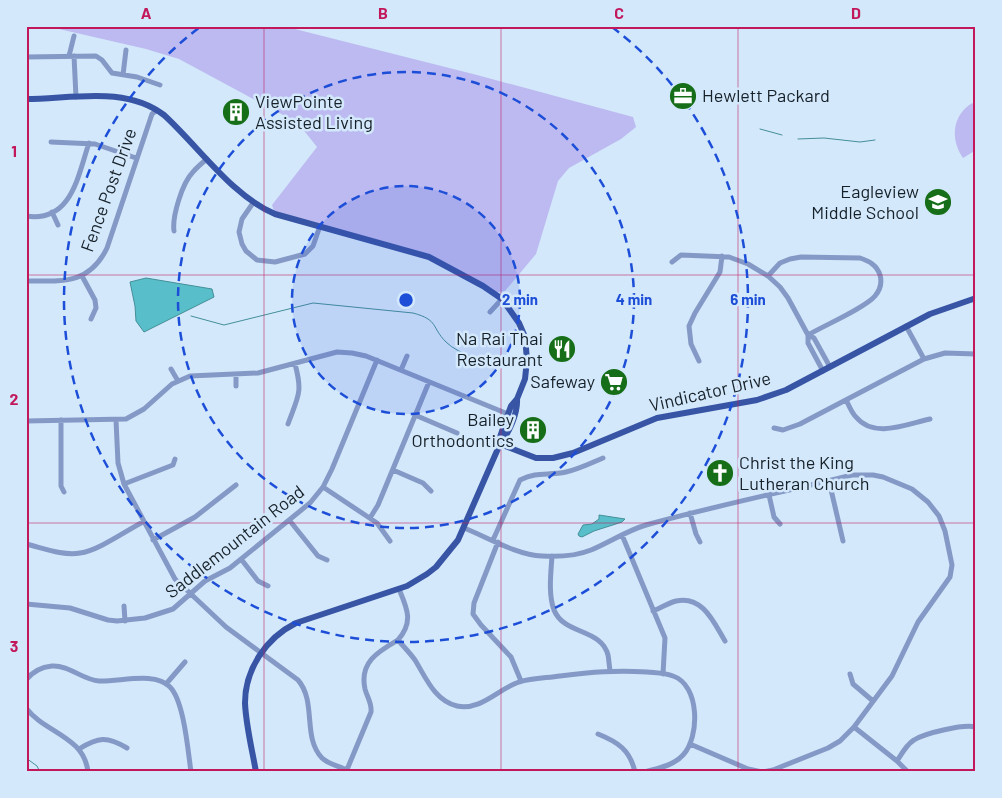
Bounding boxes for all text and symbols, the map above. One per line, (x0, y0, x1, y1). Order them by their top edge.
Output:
text: A (141, 3, 152, 22)
text: B (378, 3, 388, 22)
text: C (614, 3, 624, 22)
text: D (851, 3, 861, 22)
office icon: Hewlett Packard (668, 81, 698, 111)
place label: Hewlett Packard (702, 84, 830, 106)
place label: ViewPointe Assisted Living (255, 90, 373, 133)
building icon: ViewPointe Assisted Living (221, 97, 251, 127)
street label: Fence Post Drive (75, 125, 141, 255)
text: 1 (11, 141, 17, 160)
place label: Eagleview Middle School (811, 180, 919, 223)
school or university icon: Eagleview Middle School (923, 187, 953, 217)
text: 2 min (502, 290, 538, 308)
text: 4 min (616, 290, 652, 308)
text: 6 min (730, 290, 766, 308)
centre of rings (397, 291, 415, 309)
place label: Na Rai Thai Restaurant (456, 327, 543, 370)
restaurant icon: Na Rai Thai Restaurant (547, 334, 577, 364)
street label: Vindicator Drive (647, 366, 773, 416)
supermarket icon: Safeway (599, 367, 629, 397)
place label: Safeway (530, 370, 595, 392)
text: 2 (10, 389, 19, 408)
place label: Bailey Orthodontics (412, 408, 514, 451)
building icon: Bailey Orthodontics (518, 415, 548, 445)
place label: Christ the King Lutheran Church (739, 451, 869, 494)
church icon: Christ the King Lutheran Church (705, 458, 735, 488)
street label: Saddlemountain Road (160, 480, 308, 602)
text: 3 (10, 636, 18, 655)

